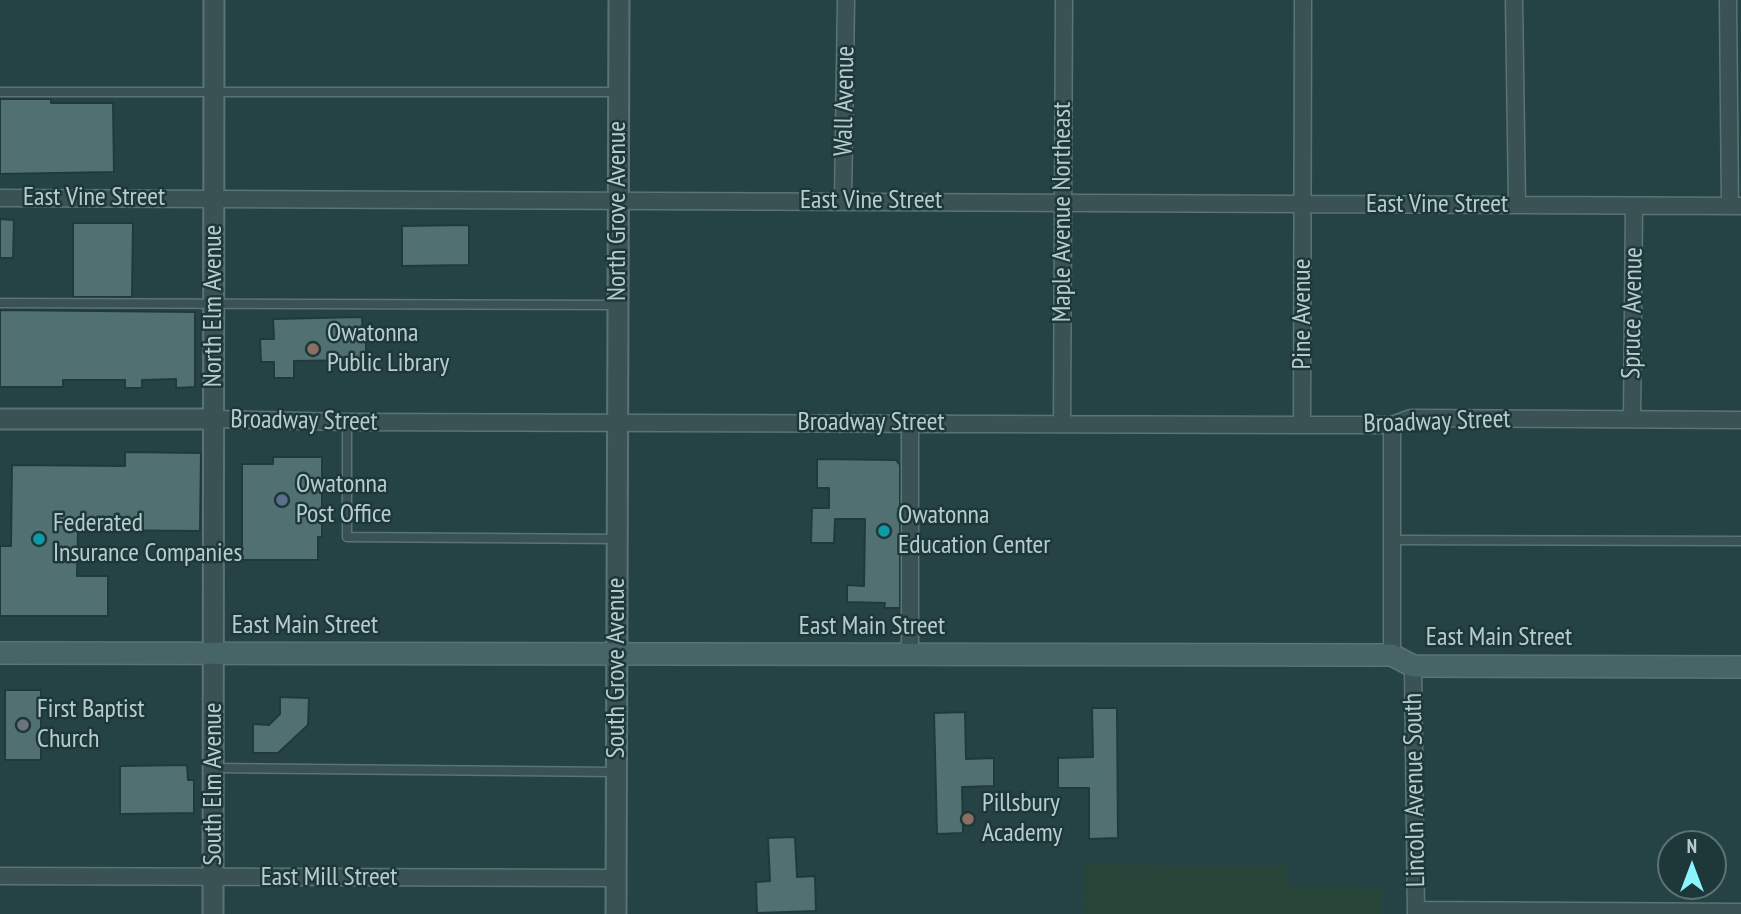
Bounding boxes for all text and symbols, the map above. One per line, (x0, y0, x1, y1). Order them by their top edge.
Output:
street label: Wall Avenue (828, 46, 862, 156)
street label: Maple Avenue Northeast (1047, 102, 1079, 322)
street label: North Grove Avenue (602, 121, 634, 301)
street label: East Vine Street (23, 182, 165, 214)
street label: East Vine Street (800, 185, 942, 217)
street label: East Vine Street (1366, 189, 1508, 221)
street label: North Elm Avenue (198, 225, 230, 387)
street label: Spruce Avenue (1616, 247, 1650, 379)
street label: Pine Avenue (1287, 259, 1319, 369)
place label: Owatonna Public Library (327, 318, 449, 380)
marker: Owatonna Public Library (305, 341, 321, 357)
street label: Broadway Street (230, 404, 378, 438)
street label: Broadway Street (1363, 404, 1511, 440)
street label: Broadway Street (797, 407, 945, 439)
place label: Owatonna Post Office (296, 469, 392, 530)
marker: Owatonna Post Office (274, 492, 290, 508)
place label: Owatonna Education Center (898, 500, 1050, 562)
place label: Federated Insurance Companies (53, 508, 242, 570)
marker: Owatonna Education Center (876, 523, 892, 539)
marker: Federated Insurance Companies (31, 531, 47, 547)
street label: South Grove Avenue (601, 578, 633, 758)
street label: East Main Street (232, 610, 378, 642)
street label: East Main Street (799, 611, 945, 643)
street label: East Main Street (1426, 622, 1572, 654)
street label: Lincoln Avenue South (1398, 693, 1432, 887)
place label: First Baptist Church (37, 694, 145, 756)
street label: South Elm Avenue (198, 702, 230, 866)
marker: First Baptist Church (15, 717, 31, 733)
place label: Pillsbury Academy (982, 788, 1062, 850)
marker: Pillsbury Academy (960, 811, 976, 827)
north arrow (1657, 830, 1727, 900)
text: N (1687, 834, 1697, 858)
street label: East Mill Street (261, 862, 397, 894)

